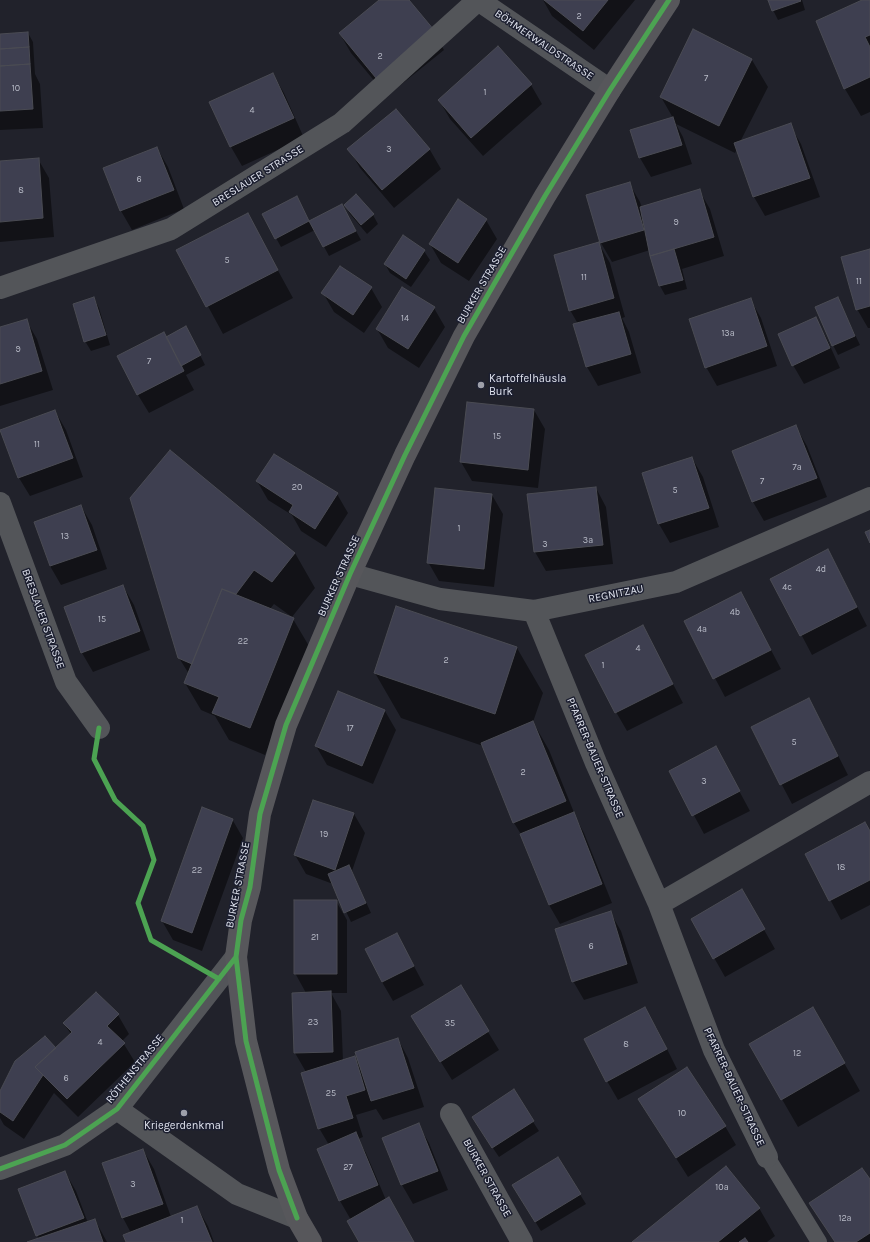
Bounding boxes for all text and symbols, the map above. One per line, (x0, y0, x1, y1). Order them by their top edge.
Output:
street label: BÖHMERWALDSTRASSE (492, 7, 596, 83)
house number: 2 (576, 11, 582, 21)
house number: 2 (377, 51, 383, 61)
house number: 7 (704, 73, 708, 83)
house number: 10 (12, 83, 20, 93)
house number: 1 (484, 87, 486, 97)
house number: 4 (249, 105, 255, 115)
street label: BRESLAUER STRASSE (210, 143, 306, 209)
house number: 3 (386, 144, 392, 154)
house number: 6 (136, 174, 142, 184)
house number: 8 (18, 185, 24, 195)
house number: 9 (673, 217, 679, 227)
street label: BURKER STRASSE (454, 244, 510, 326)
house number: 5 (224, 255, 230, 265)
house number: 11 (581, 272, 587, 282)
house number: 11 (856, 276, 862, 286)
house number: 14 (401, 313, 409, 323)
house number: 13a (721, 328, 735, 338)
house number: 9 (15, 344, 21, 354)
house number: 7 (147, 356, 151, 366)
place label: Kartoffelhäusla Burk (489, 372, 566, 398)
marker: Kartoffelhäusla Burk (476, 380, 486, 390)
house number: 15 (493, 431, 501, 441)
house number: 11 (34, 439, 40, 449)
house number: 7a (792, 462, 802, 472)
house number: 7 (760, 476, 764, 486)
house number: 20 (292, 482, 302, 492)
house number: 5 (672, 485, 678, 495)
house number: 1 (458, 523, 460, 533)
house number: 13 (61, 531, 69, 541)
street label: BURKER STRASSE (315, 533, 363, 619)
house number: 3a (583, 535, 593, 545)
house number: 3 (542, 539, 548, 549)
house number: 4d (816, 564, 826, 574)
street label: BRESLAUER STRASSE (19, 567, 67, 671)
street label: REGNITZAU (587, 582, 645, 606)
house number: 4c (782, 582, 792, 592)
house number: 4b (730, 607, 740, 617)
house number: 15 (98, 614, 106, 624)
house number: 4a (697, 624, 707, 634)
house number: 22 (238, 636, 248, 646)
house number: 4 (635, 643, 641, 653)
house number: 2 (443, 655, 449, 665)
house number: 1 (602, 660, 604, 670)
street label: PFARRER-BAUER-STRASSE (564, 696, 626, 820)
house number: 17 (346, 723, 354, 733)
house number: 5 (791, 737, 797, 747)
house number: 2 (520, 767, 526, 777)
house number: 3 (701, 776, 707, 786)
house number: 19 (320, 829, 328, 839)
street label: BURKER STRASSE (223, 841, 253, 929)
house number: 18 (837, 862, 845, 872)
house number: 22 (192, 865, 202, 875)
house number: 21 (311, 932, 319, 942)
house number: 6 (588, 941, 594, 951)
house number: 23 (308, 1017, 318, 1027)
house number: 35 (445, 1018, 455, 1028)
street label: PFARRER-BAUER-STRASSE (701, 1026, 767, 1148)
street label: RÖTHENSTRASSE (103, 1032, 167, 1106)
house number: 4 (97, 1037, 103, 1047)
house number: 8 (623, 1039, 629, 1049)
house number: 12 (793, 1048, 801, 1058)
house number: 6 (63, 1073, 69, 1083)
house number: 25 (326, 1088, 336, 1098)
marker: Kriegerdenkmal (179, 1108, 189, 1118)
house number: 10 (678, 1108, 686, 1118)
place label: Kriegerdenkmal (144, 1119, 224, 1133)
street label: BURKER STRASSE (460, 1136, 514, 1220)
house number: 27 (343, 1162, 353, 1172)
house number: 3 (130, 1179, 136, 1189)
house number: 10a (715, 1182, 729, 1192)
house number: 12a (838, 1213, 852, 1223)
house number: 1 (181, 1215, 183, 1225)

